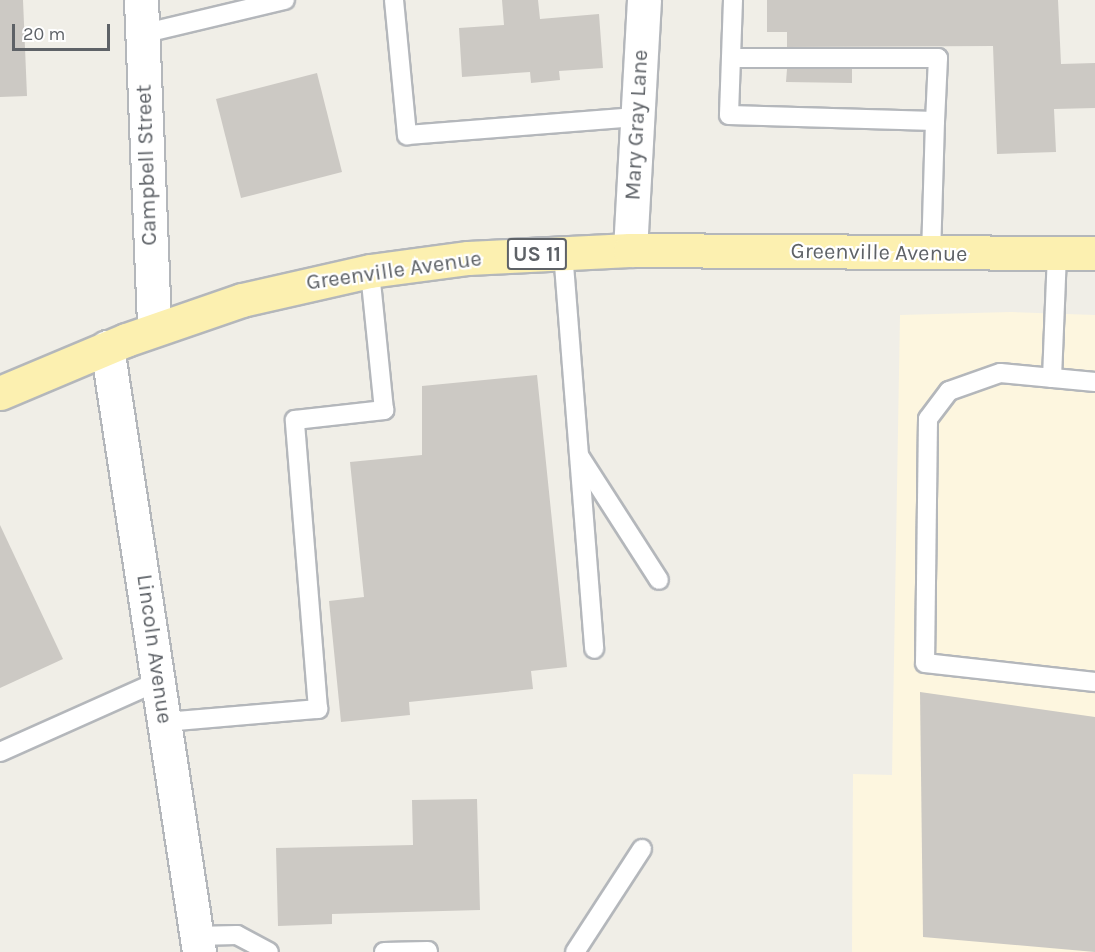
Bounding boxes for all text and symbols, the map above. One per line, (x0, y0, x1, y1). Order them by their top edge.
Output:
scale bar (15, 12, 112, 50)
text: 20 m (23, 23, 65, 45)
street label: Mary Gray Lane (620, 49, 654, 201)
street label: Campbell Street (131, 84, 163, 246)
road number: US 11 (506, 236, 568, 272)
street label: Greenville Avenue (790, 238, 968, 268)
street label: Greenville Avenue (305, 246, 483, 296)
street label: Lincoln Avenue (130, 573, 178, 725)

